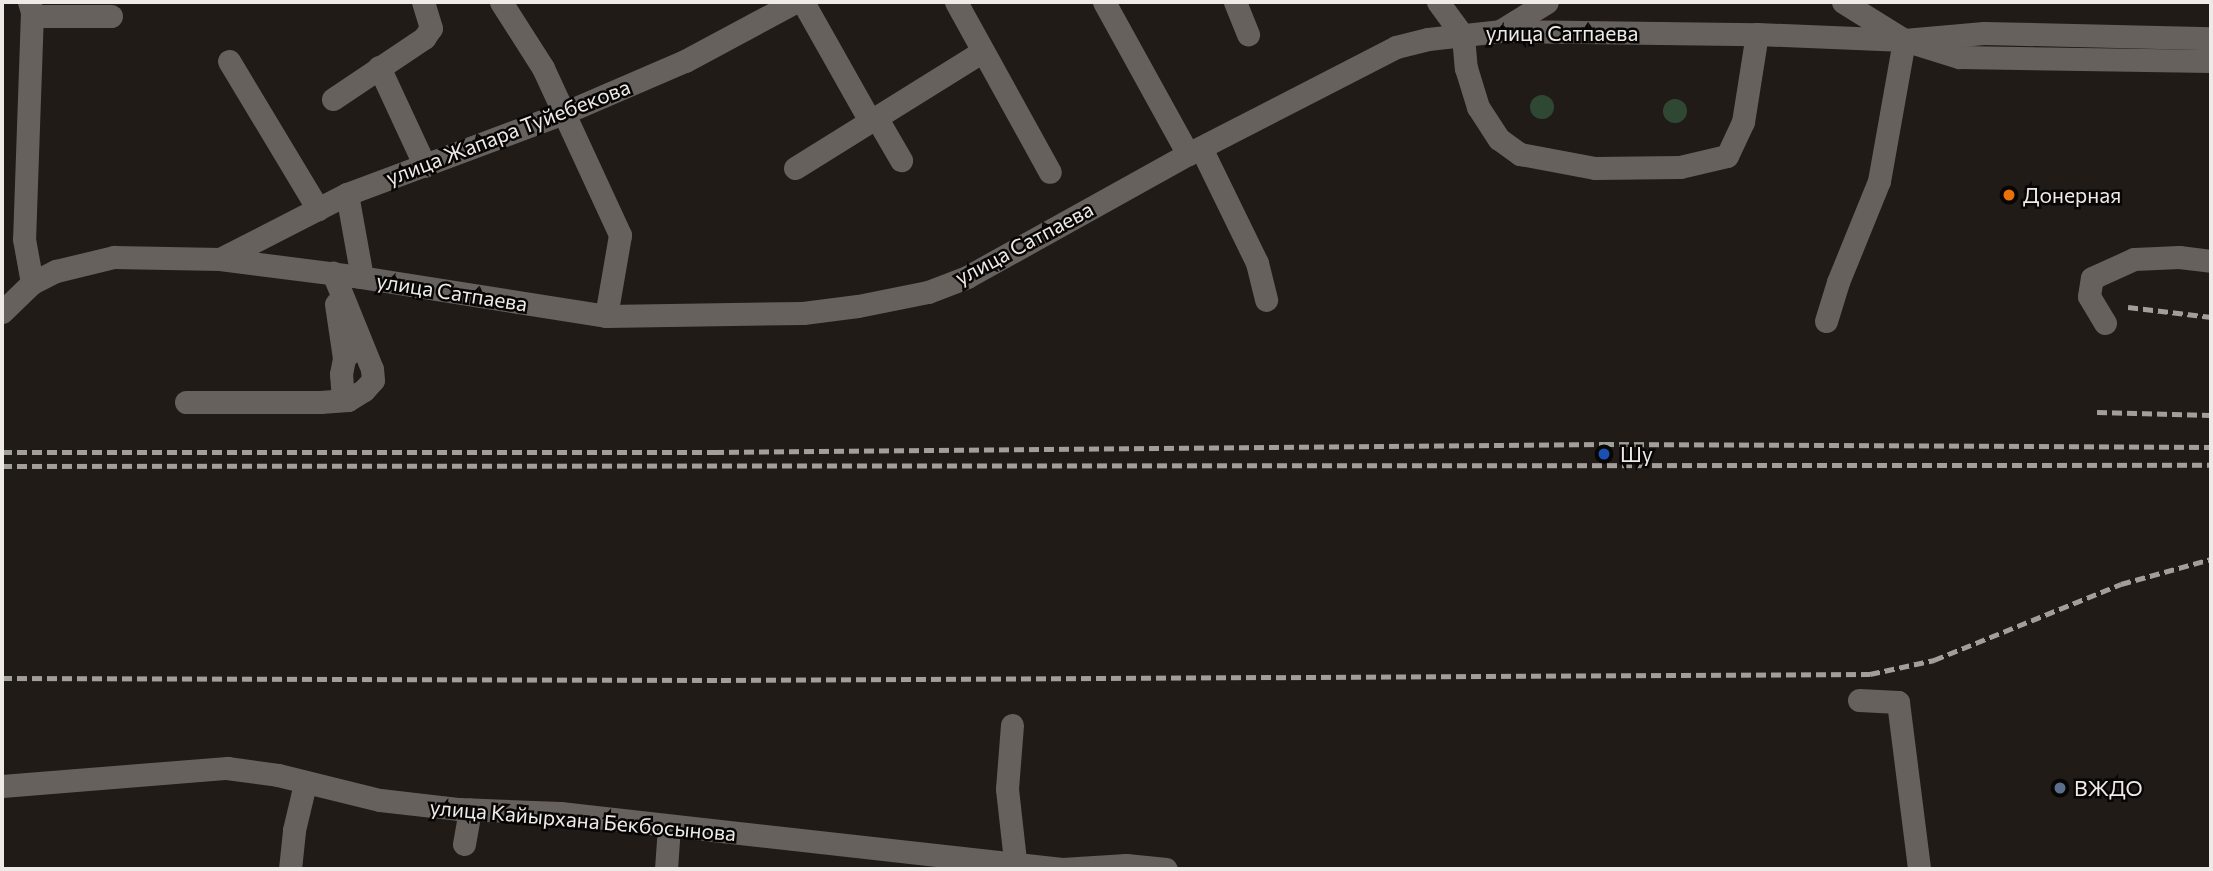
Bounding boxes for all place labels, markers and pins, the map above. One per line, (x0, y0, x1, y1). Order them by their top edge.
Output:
place label: Донерная (2023, 182, 2121, 208)
marker: Донерная (2001, 187, 2017, 203)
place label: Шу (1620, 441, 1653, 467)
marker: Шу (1594, 444, 1614, 464)
place label: ВЖДО (2074, 775, 2143, 801)
marker: ВЖДО (2052, 780, 2068, 796)

